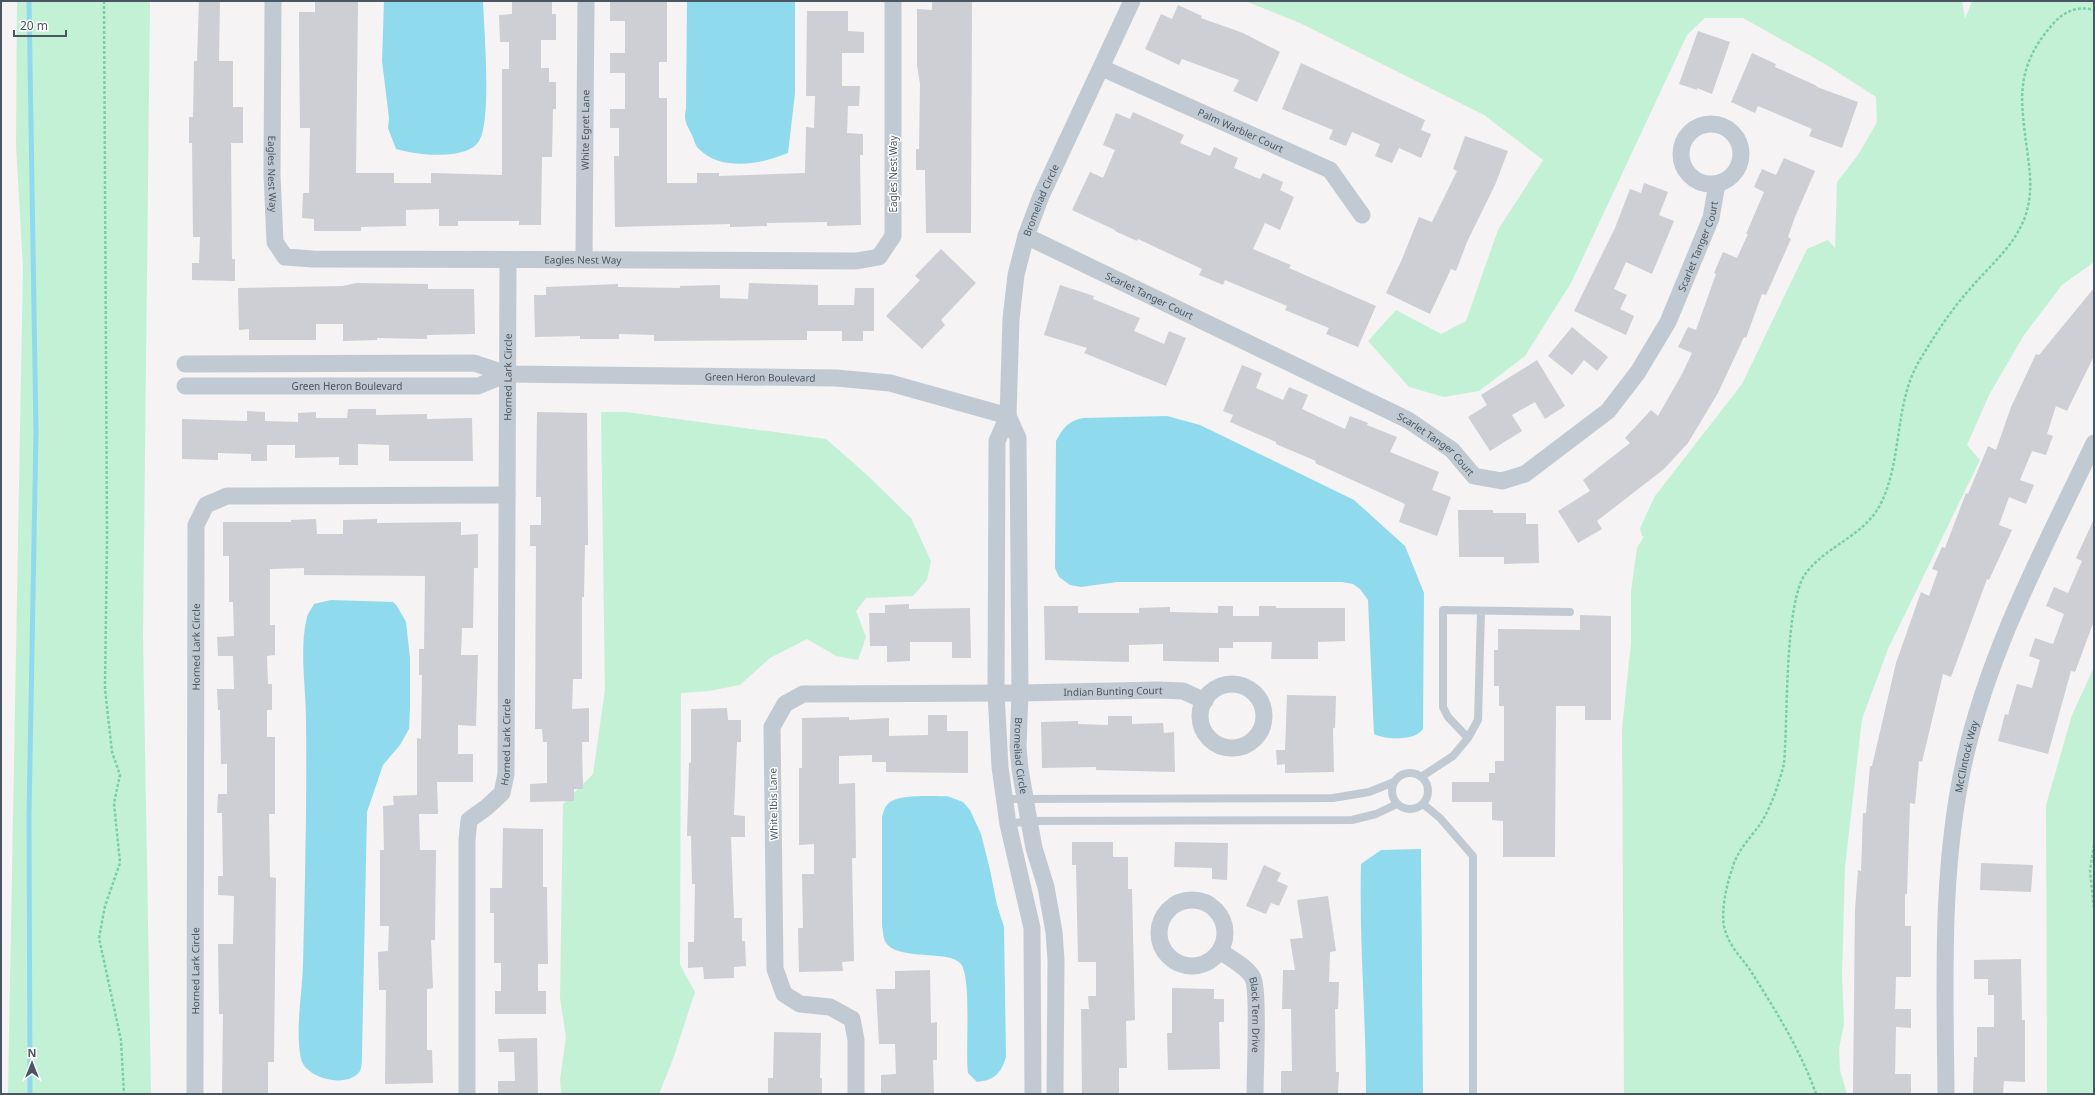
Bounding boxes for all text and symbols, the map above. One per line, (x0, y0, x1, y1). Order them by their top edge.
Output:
scale bar (14, 12, 66, 38)
text: 20 m (20, 17, 48, 34)
street label: White Egret Lane (578, 89, 592, 170)
street label: Palm Warbler Court (1196, 105, 1286, 156)
street label: Eagles Nest Way (265, 135, 281, 214)
street label: Eagles Nest Way (886, 135, 900, 212)
street label: Bromeliad Circle (1020, 161, 1062, 238)
street label: Scarlet Tanger Court (1674, 200, 1721, 294)
street label: Eagles Nest Way (544, 253, 622, 267)
street label: Scarlet Tanger Court (1103, 268, 1196, 323)
street label: Horned Lark Circle (500, 333, 515, 421)
street label: Green Heron Boulevard (705, 369, 816, 385)
street label: Green Heron Boulevard (292, 379, 402, 393)
street label: Scarlet Tanger Court (1395, 409, 1478, 479)
street label: Horned Lark Circle (189, 603, 203, 691)
street label: Indian Bunting Court (1063, 683, 1163, 699)
street label: Horned Lark Circle (497, 698, 513, 787)
street label: Bromeliad Circle (1011, 717, 1031, 795)
street label: McClintock Way (1951, 718, 1982, 794)
street label: White Ibis Lane (765, 767, 781, 840)
street label: Horned Lark Circle (188, 927, 202, 1015)
street label: Black Tern Drive (1246, 975, 1263, 1053)
north arrow (12, 1043, 52, 1083)
text: N (28, 1045, 36, 1060)

